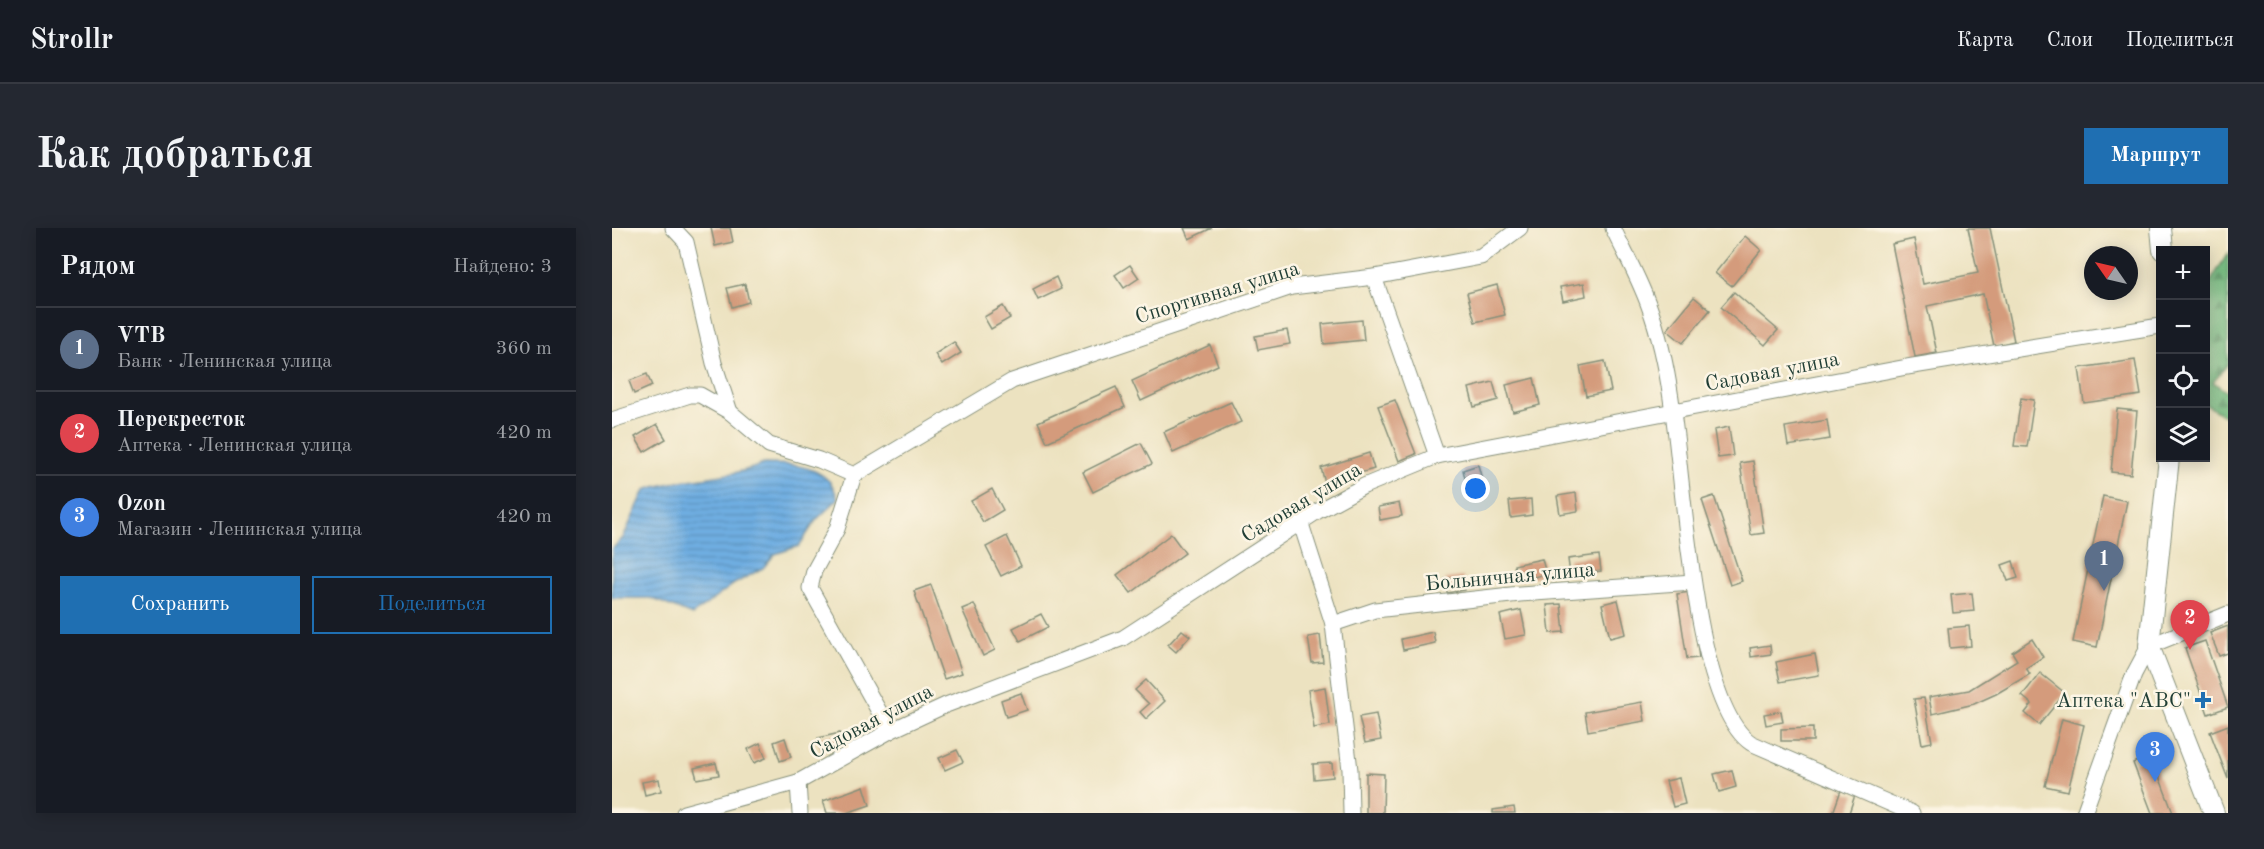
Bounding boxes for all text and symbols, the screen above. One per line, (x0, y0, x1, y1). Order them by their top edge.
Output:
text: Strollr (30, 27, 113, 55)
text: Карта (1957, 30, 2014, 51)
text: Слои (2047, 30, 2093, 51)
text: Поделиться (2126, 30, 2234, 51)
button: Маршрут (2084, 128, 2228, 184)
text: Как добраться (36, 135, 313, 177)
north arrow (2084, 246, 2138, 300)
map controls (2156, 246, 2210, 462)
button: + (2156, 246, 2210, 300)
text: Рядом (60, 254, 135, 280)
text: Найдено: 3 (453, 257, 552, 277)
street label: Спортивная улица (1133, 258, 1302, 328)
button: − (2156, 300, 2210, 354)
text: VTB (117, 325, 165, 347)
text: 1 (74, 339, 85, 359)
text: 360 m (496, 339, 552, 359)
street label: Садовая улица (1703, 349, 1841, 396)
text: Банк · Ленинская улица (117, 352, 332, 372)
button: locate (2156, 354, 2210, 408)
button: layers (2156, 408, 2210, 462)
text: Перекресток (117, 409, 245, 431)
text: 2 (74, 423, 85, 443)
text: 420 m (496, 423, 552, 443)
text: Аптека · Ленинская улица (117, 436, 352, 456)
street label: Садовая улица (1238, 459, 1366, 547)
your location (1461, 474, 1490, 503)
text: Ozon (117, 493, 166, 515)
text: 3 (74, 507, 85, 527)
text: 420 m (496, 507, 552, 527)
text: Магазин · Ленинская улица (117, 520, 362, 540)
pin: 1 (2084, 542, 2124, 591)
street label: Больничная улица (1424, 560, 1596, 595)
button: Сохранить (60, 576, 300, 634)
button: Поделиться (312, 576, 552, 634)
pin: 2 (2170, 600, 2210, 650)
street label: Садовая улица (807, 681, 937, 764)
place label: Аптека "ABC" (2056, 691, 2191, 712)
marker: Аптека "ABC" (2196, 693, 2210, 707)
pin: 3 (2136, 732, 2174, 782)

